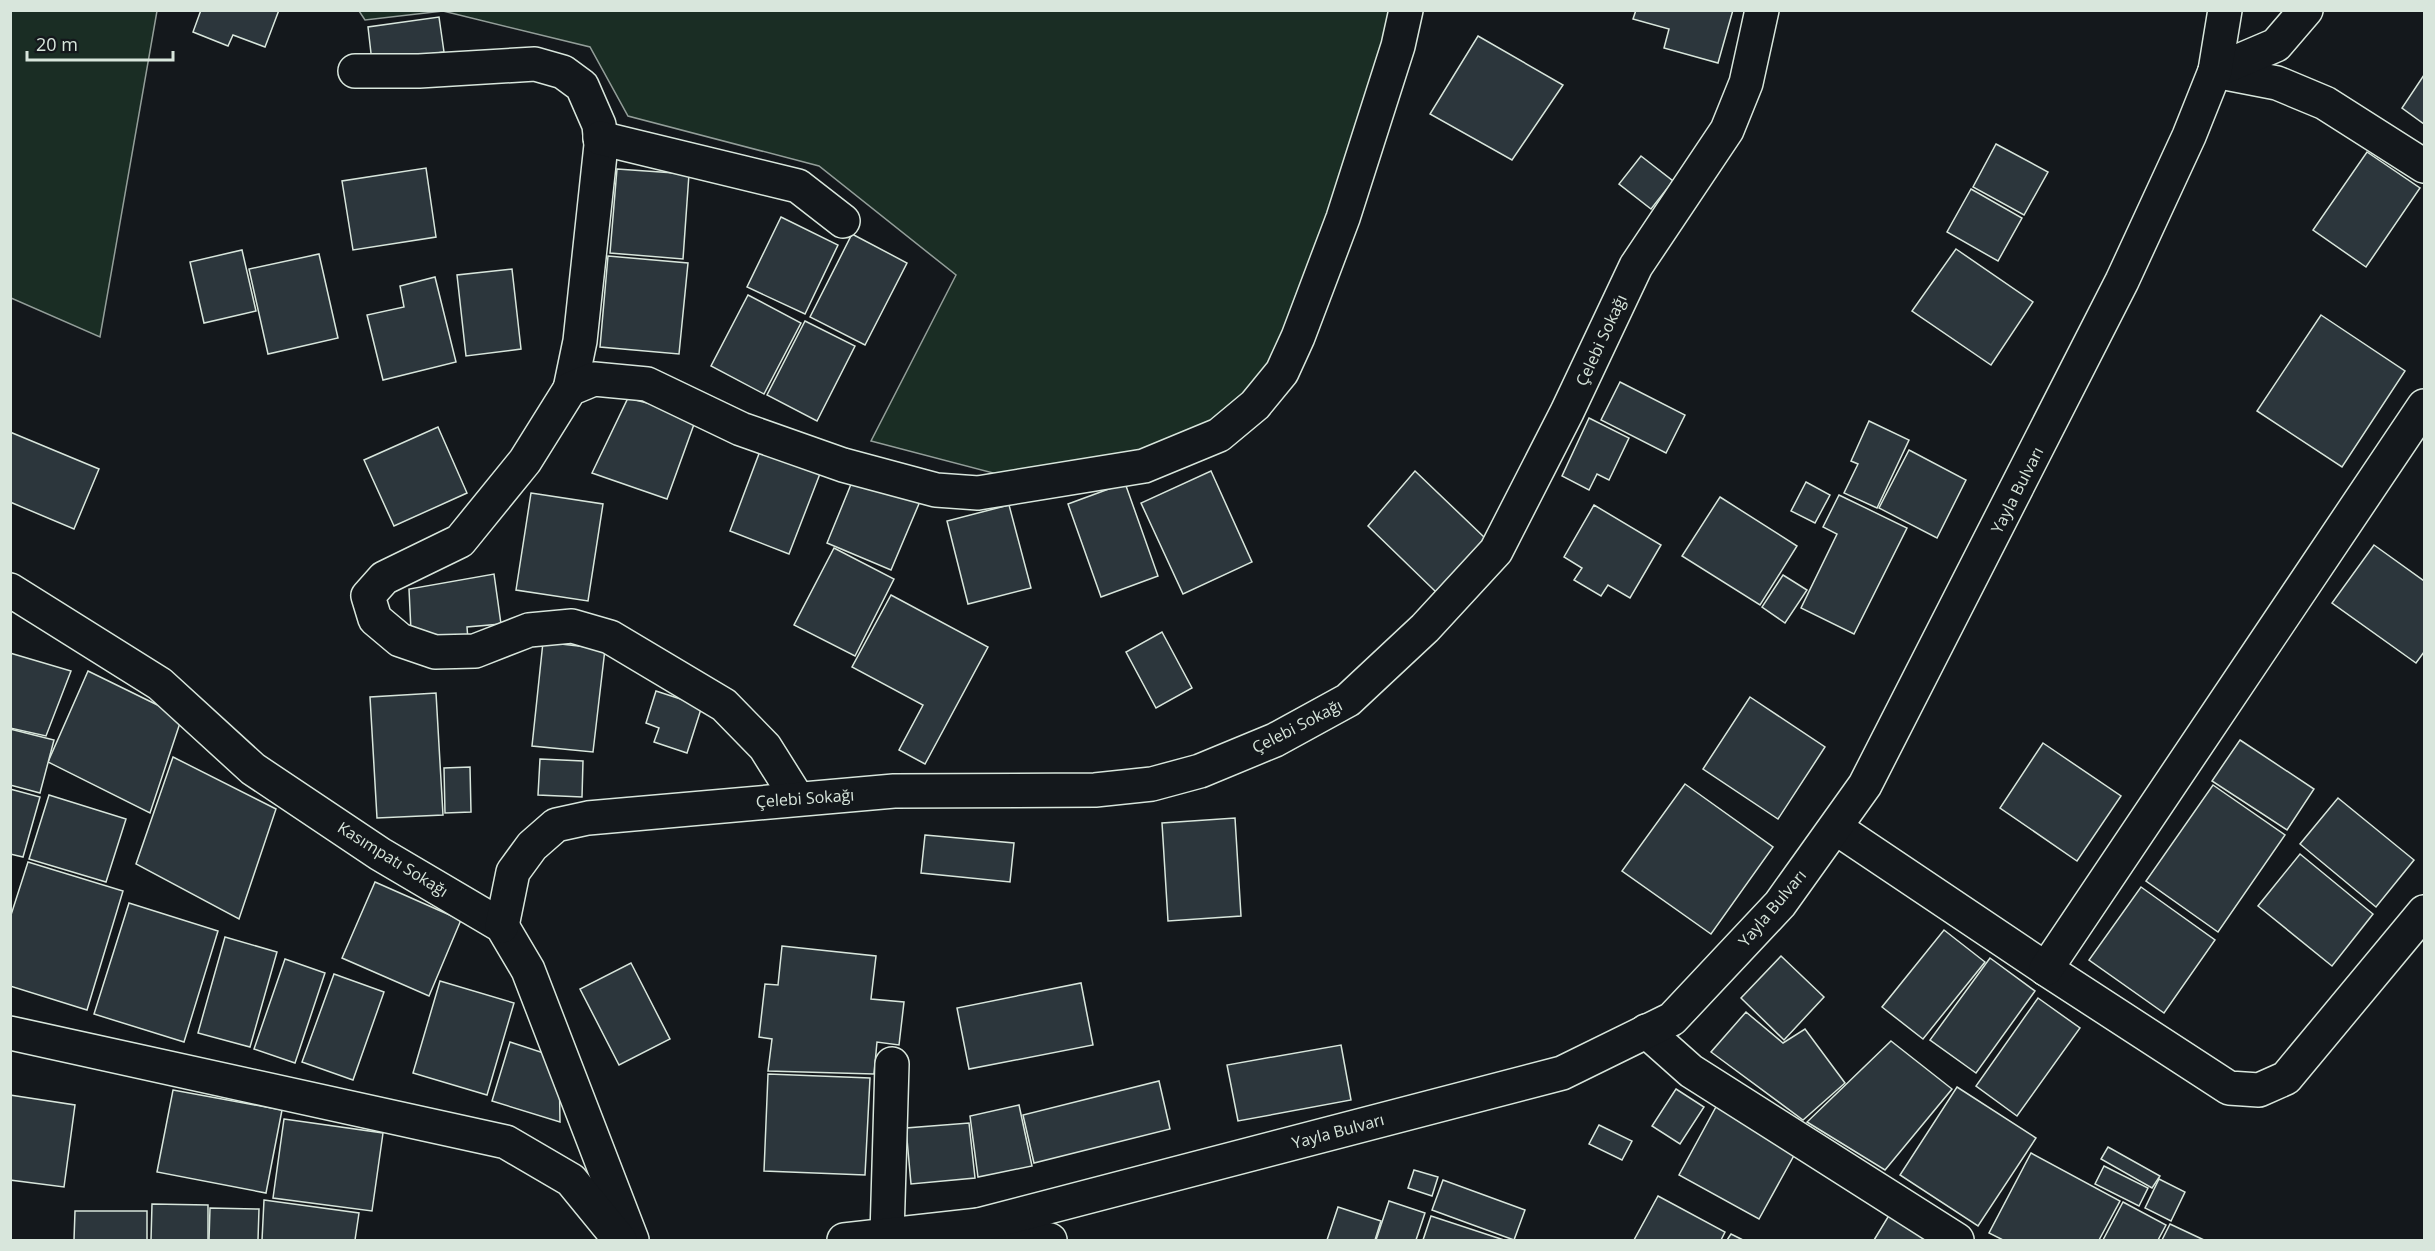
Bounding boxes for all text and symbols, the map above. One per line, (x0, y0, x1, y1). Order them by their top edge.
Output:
scale bar (27, 24, 172, 62)
text: 20 m (36, 32, 78, 56)
street label: Çelebi Sokağı (1570, 291, 1632, 389)
street label: Yayla Bulvarı (1986, 443, 2048, 537)
street label: Çelebi Sokağı (1248, 694, 1346, 758)
street label: Çelebi Sokağı (755, 784, 855, 812)
street label: Kasımpatı Sokağı (334, 816, 452, 902)
street label: Yayla Bulvarı (1733, 865, 1811, 951)
street label: Yayla Bulvarı (1289, 1108, 1387, 1154)

